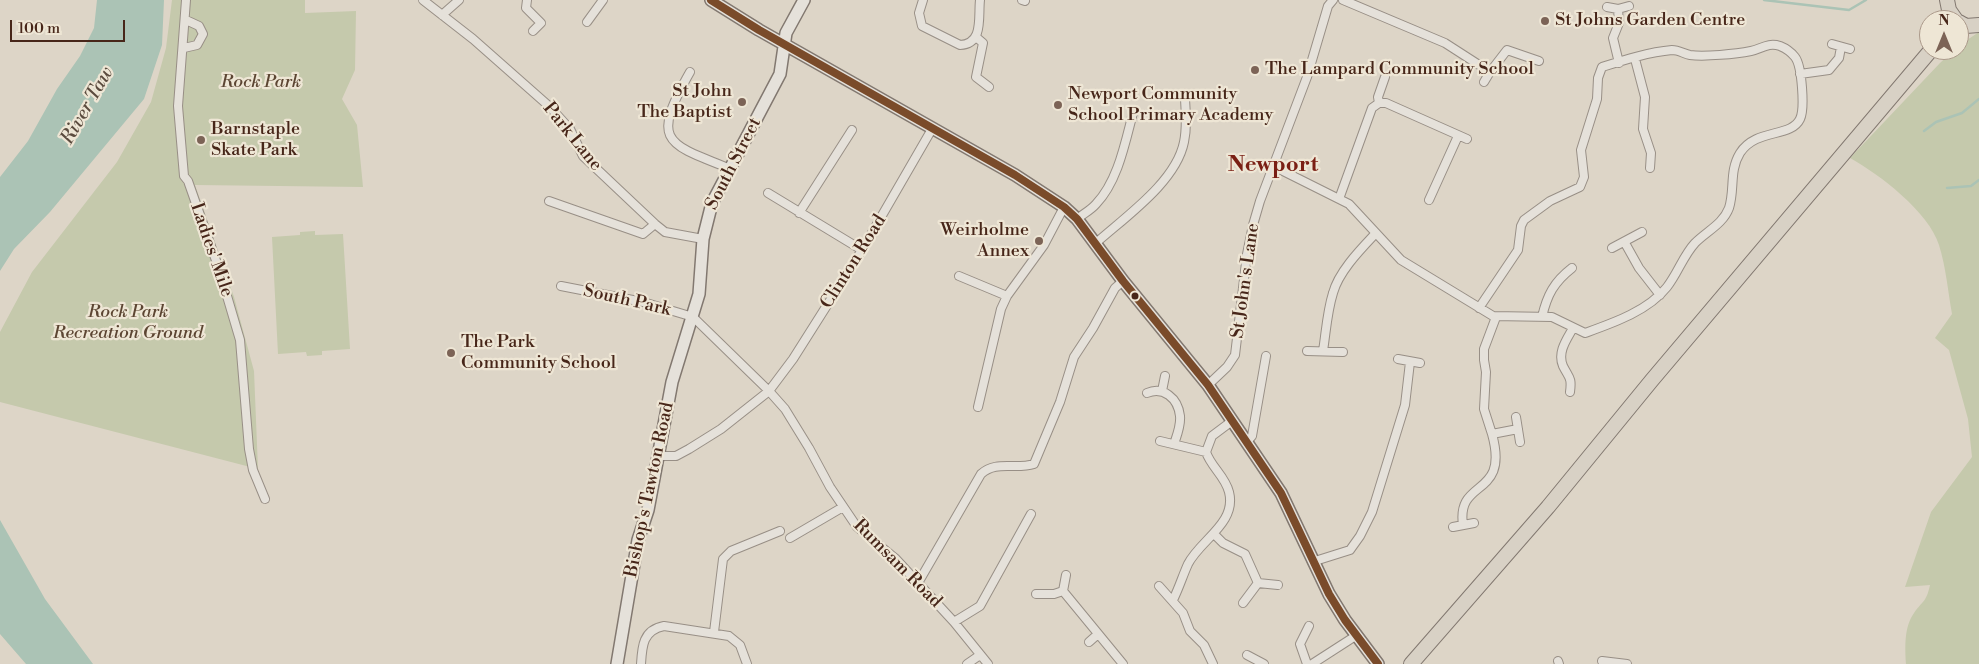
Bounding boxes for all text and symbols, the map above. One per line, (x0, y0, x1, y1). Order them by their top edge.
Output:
scale bar (12, 10, 128, 42)
place label: St Johns Garden Centre (1555, 10, 1745, 32)
north arrow (1919, 10, 1969, 60)
text: N (1938, 12, 1950, 30)
marker: St Johns Garden Centre (1539, 15, 1551, 27)
text: 100 m (18, 19, 60, 38)
place label: The Lampard Community School (1265, 59, 1534, 81)
water label: River Taw (57, 63, 119, 149)
marker: The Lampard Community School (1249, 64, 1261, 76)
park label: Rock Park (221, 72, 301, 94)
place label: St John The Baptist (637, 81, 732, 124)
place label: Newport Community School Primary Academy (1068, 84, 1273, 126)
marker: St John The Baptist (736, 96, 748, 108)
street label: Park Lane (538, 98, 606, 176)
marker: Newport Community School Primary Academy (1052, 99, 1064, 111)
street label: South Street (702, 114, 766, 214)
place label: Barnstaple Skate Park (211, 119, 300, 162)
marker: Barnstaple Skate Park (195, 134, 207, 146)
district label: Newport (1228, 153, 1318, 179)
street label: Ladies' Mile (185, 200, 237, 300)
street label: Clinton Road (817, 211, 891, 313)
place label: Weirholme Annex (940, 220, 1029, 262)
street label: St John's Lane (1227, 222, 1265, 340)
marker: Weirholme Annex (1033, 235, 1045, 247)
street label: South Park (581, 280, 673, 322)
unlabelled marker (1130, 291, 1140, 301)
park label: Rock Park Recreation Ground (53, 302, 203, 344)
place label: The Park Community School (461, 332, 616, 374)
marker: The Park Community School (445, 347, 457, 359)
street label: Bishop's Tawton Road (621, 400, 679, 580)
street label: Rumsam Road (848, 515, 946, 613)

